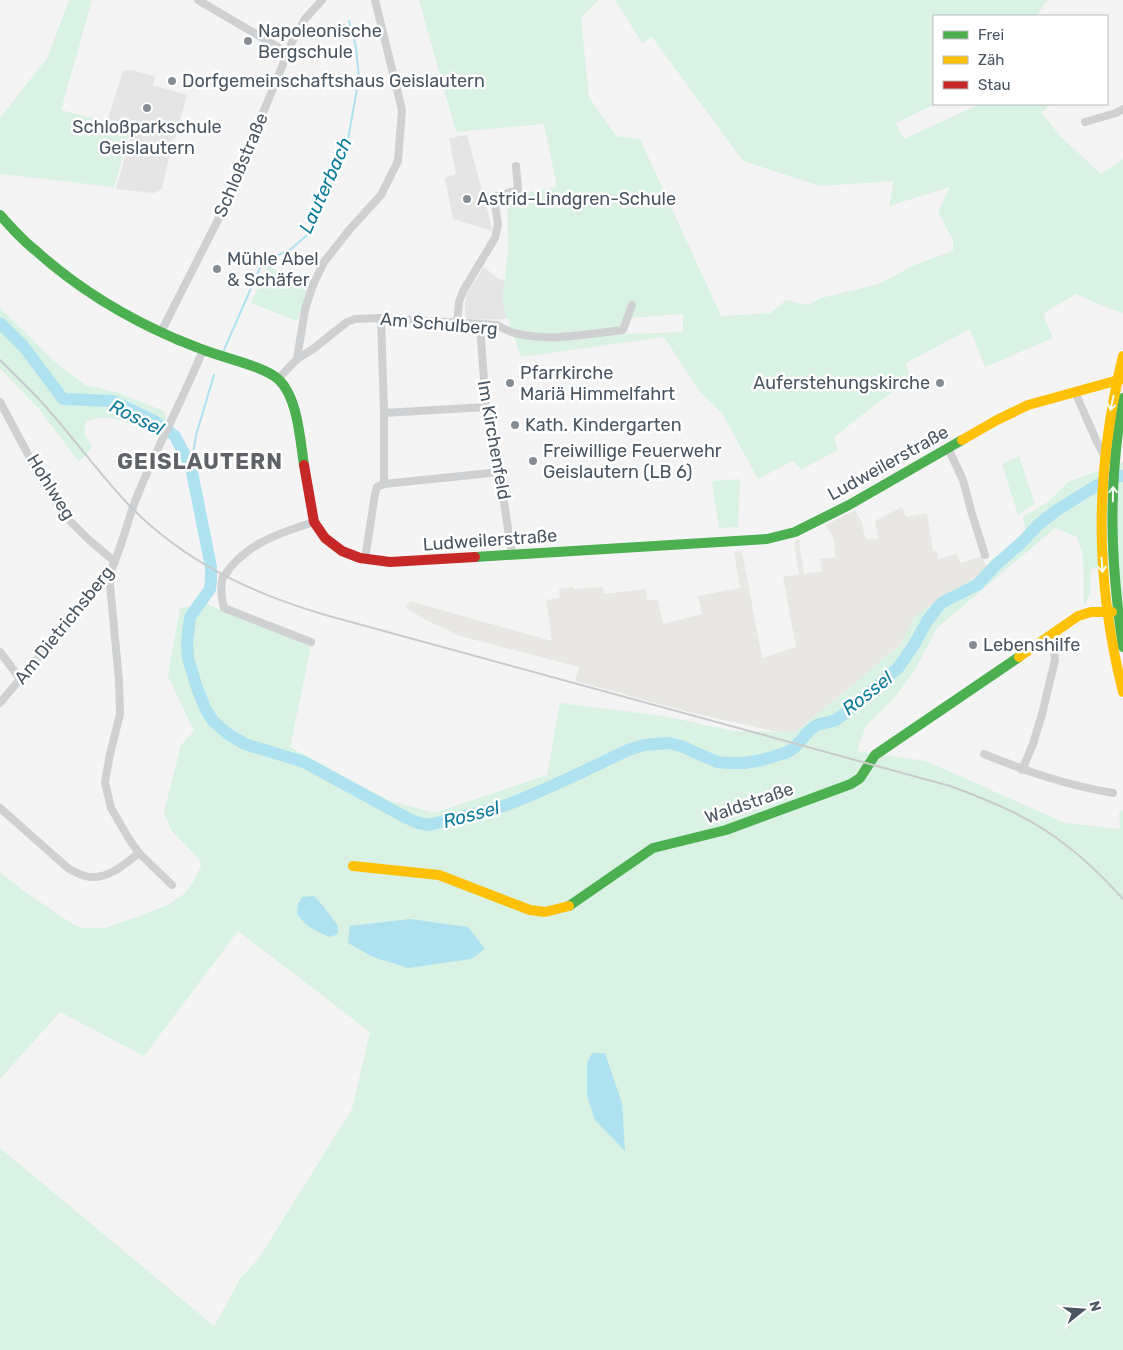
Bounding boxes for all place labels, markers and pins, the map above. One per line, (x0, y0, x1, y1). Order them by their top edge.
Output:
place label: Napoleonische Bergschule (258, 20, 382, 63)
marker: Napoleonische Bergschule (242, 35, 254, 47)
place label: Dorfgemeinschaftshaus Geislautern (182, 70, 485, 92)
marker: Dorfgemeinschaftshaus Geislautern (166, 75, 178, 87)
marker: Schloßparkschule Geislautern (141, 102, 153, 114)
place label: Schloßparkschule Geislautern (72, 116, 222, 159)
place label: Astrid-Lindgren-Schule (477, 188, 676, 210)
marker: Astrid-Lindgren-Schule (461, 193, 473, 205)
place label: Mühle Abel & Schäfer (227, 248, 319, 291)
marker: Mühle Abel & Schäfer (211, 263, 223, 275)
place label: Pfarrkirche Mariä Himmelfahrt (520, 362, 675, 405)
place label: Auferstehungskirche (753, 372, 930, 394)
marker: Pfarrkirche Mariä Himmelfahrt (504, 377, 516, 389)
marker: Auferstehungskirche (934, 377, 946, 389)
place label: Kath. Kindergarten (525, 414, 682, 436)
marker: Kath. Kindergarten (509, 419, 521, 431)
place label: Freiwillige Feuerwehr Geislautern (LB 6) (543, 440, 722, 483)
marker: Freiwillige Feuerwehr Geislautern (LB 6) (527, 455, 539, 467)
place label: Lebenshilfe (983, 634, 1080, 656)
marker: Lebenshilfe (967, 639, 979, 651)

